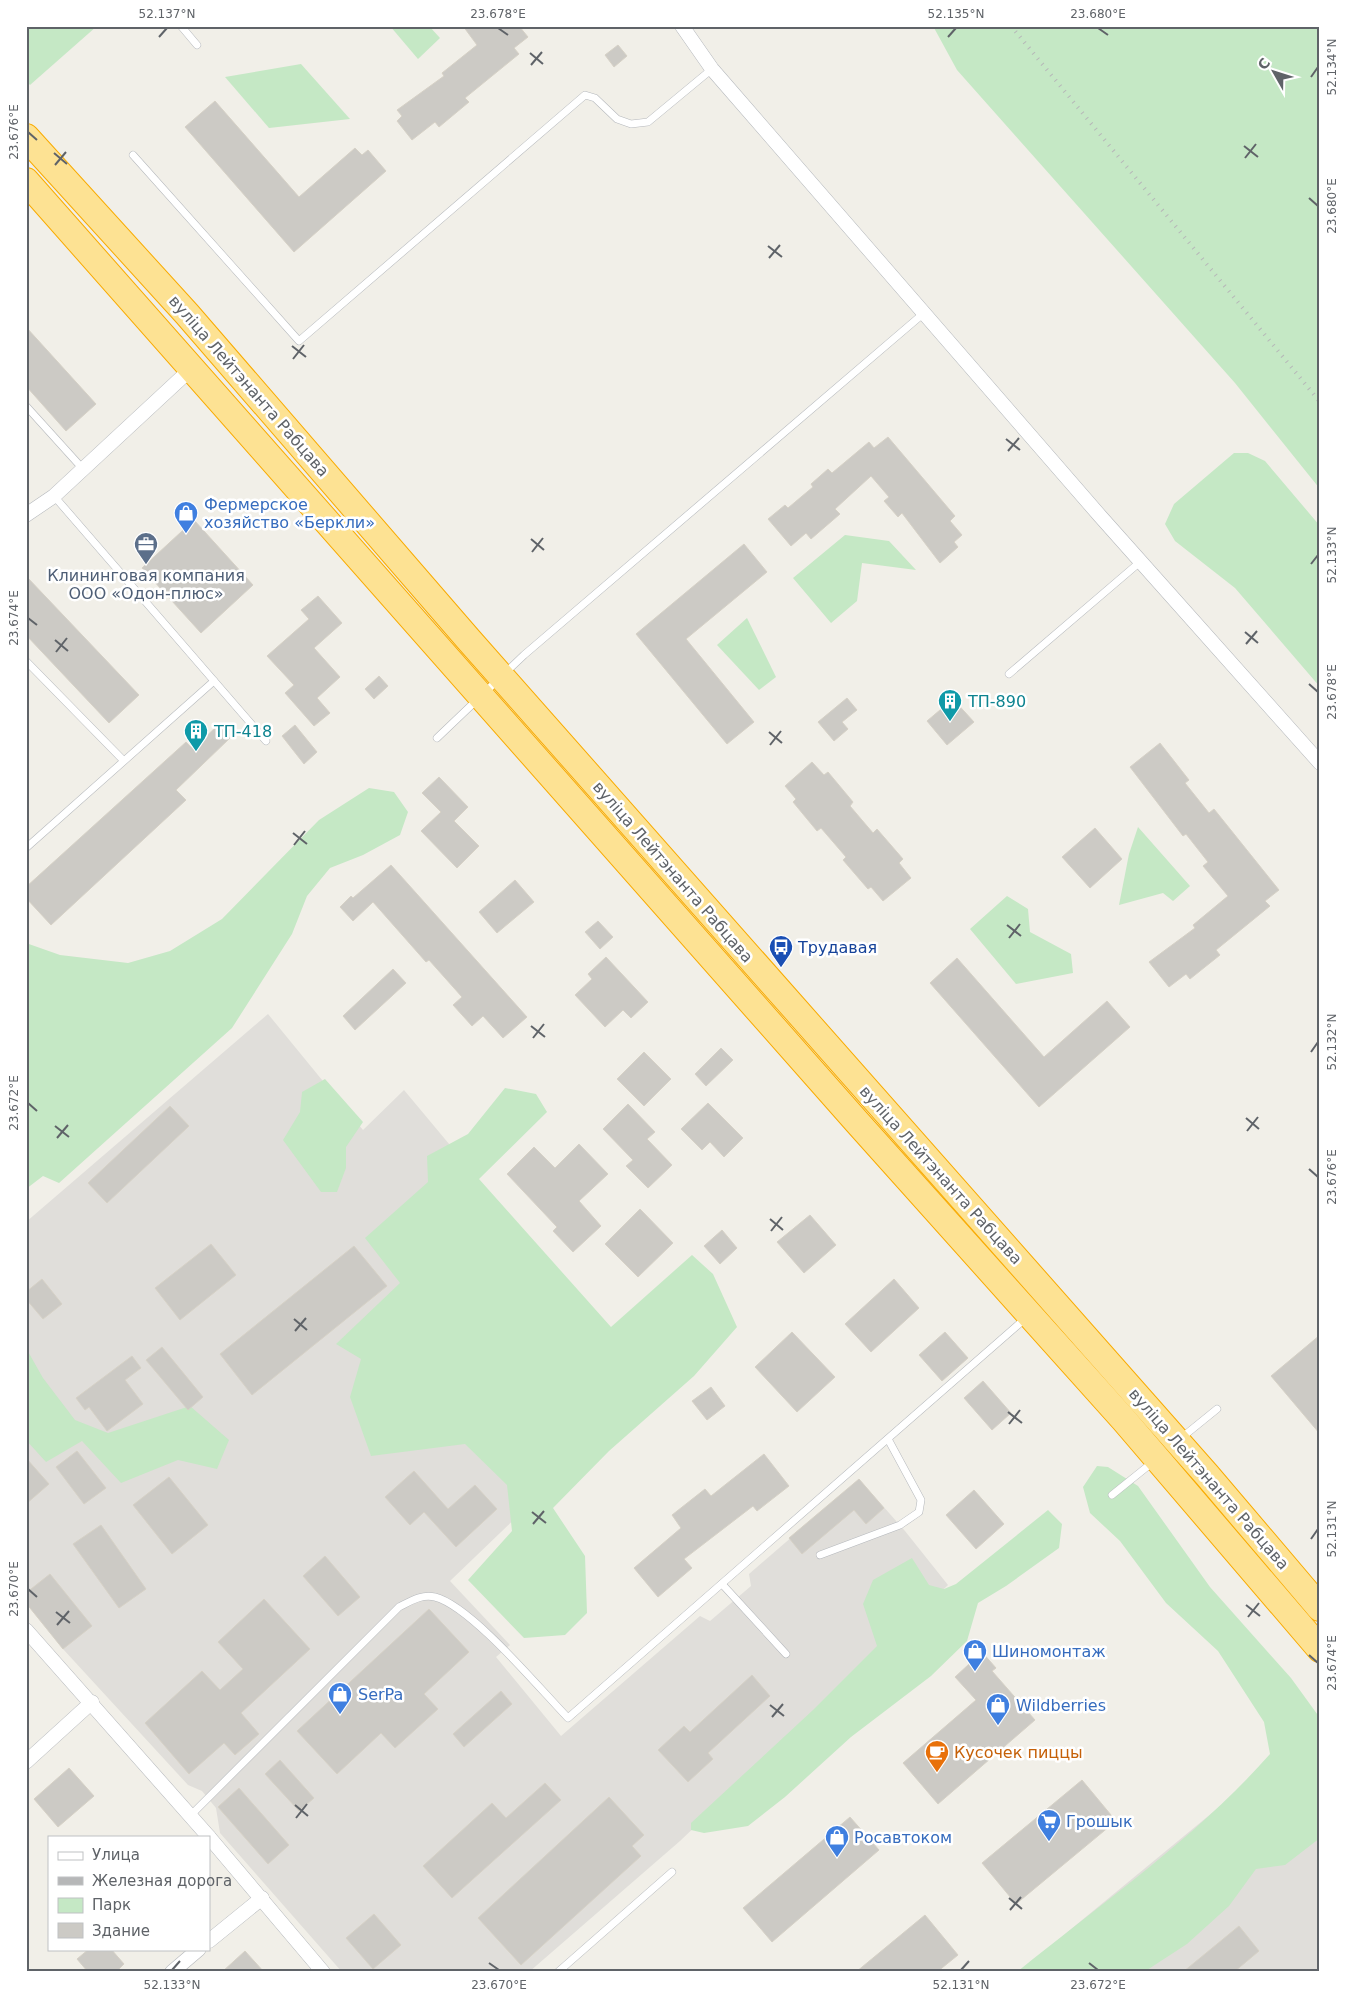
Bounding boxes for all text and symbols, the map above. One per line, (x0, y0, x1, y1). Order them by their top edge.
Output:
text: 52.137°N (139, 7, 195, 21)
text: 23.678°E (470, 7, 526, 21)
text: 52.135°N (928, 7, 984, 21)
text: 23.680°E (1070, 7, 1126, 21)
text: 52.134°N (1325, 39, 1339, 95)
north arrow (1248, 48, 1298, 98)
text: С (1254, 55, 1273, 73)
text: 23.676°E (7, 104, 21, 160)
text: 23.680°E (1325, 178, 1339, 234)
street label: вуліца Лейтэнанта Рабцава (165, 291, 333, 481)
place label: Фермерское хозяйство «Беркли» (204, 495, 375, 532)
shop icon: Фермерское хозяйство «Беркли» (173, 500, 199, 534)
text: 52.133°N (1325, 527, 1339, 583)
office icon: Клининговая компания ООО «Одон-плюс» (133, 531, 159, 565)
place label: Клининговая компания ООО «Одон-плюс» (47, 566, 245, 603)
text: 23.674°E (7, 590, 21, 646)
text: 23.678°E (1325, 664, 1339, 720)
building icon: ТП-890 (937, 688, 963, 722)
place label: ТП-890 (967, 692, 1026, 711)
building icon: ТП-418 (183, 718, 209, 752)
place label: ТП-418 (213, 722, 272, 741)
street label: вуліца Лейтэнанта Рабцава (589, 777, 757, 967)
bus stop icon: Трудавая (768, 934, 794, 968)
place label: Трудавая (797, 938, 877, 957)
text: 52.132°N (1325, 1014, 1339, 1070)
text: 23.672°E (7, 1075, 21, 1131)
street label: вуліца Лейтэнанта Рабцава (856, 1082, 1026, 1268)
text: 23.676°E (1325, 1149, 1339, 1205)
street label: вуліца Лейтэнанта Рабцава (1125, 1384, 1293, 1574)
text: 52.131°N (1325, 1501, 1339, 1557)
text: 23.670°E (7, 1561, 21, 1617)
text: 23.674°E (1325, 1635, 1339, 1691)
shop icon: Шиномонтаж (962, 1638, 988, 1672)
place label: Шиномонтаж (992, 1642, 1106, 1661)
shop icon: SerPa (327, 1681, 353, 1715)
place label: SerPa (358, 1685, 403, 1704)
shop icon: Wildberries (985, 1692, 1011, 1726)
place label: Wildberries (1016, 1696, 1106, 1715)
cafe icon: Кусочек пиццы (924, 1739, 950, 1773)
place label: Кусочек пиццы (954, 1743, 1083, 1762)
supermarket icon: Грошык (1036, 1808, 1062, 1842)
place label: Грошык (1066, 1812, 1133, 1831)
shop icon: Росавтоком (824, 1824, 850, 1858)
place label: Росавтоком (854, 1828, 952, 1847)
legend (48, 1836, 210, 1950)
text: Улица (92, 1846, 140, 1864)
text: Железная дорога (92, 1872, 232, 1890)
text: Парк (92, 1896, 131, 1914)
text: Здание (92, 1922, 150, 1940)
text: 52.133°N (144, 1978, 200, 1992)
text: 23.670°E (471, 1978, 527, 1992)
text: 52.131°N (933, 1978, 989, 1992)
text: 23.672°E (1070, 1978, 1126, 1992)

